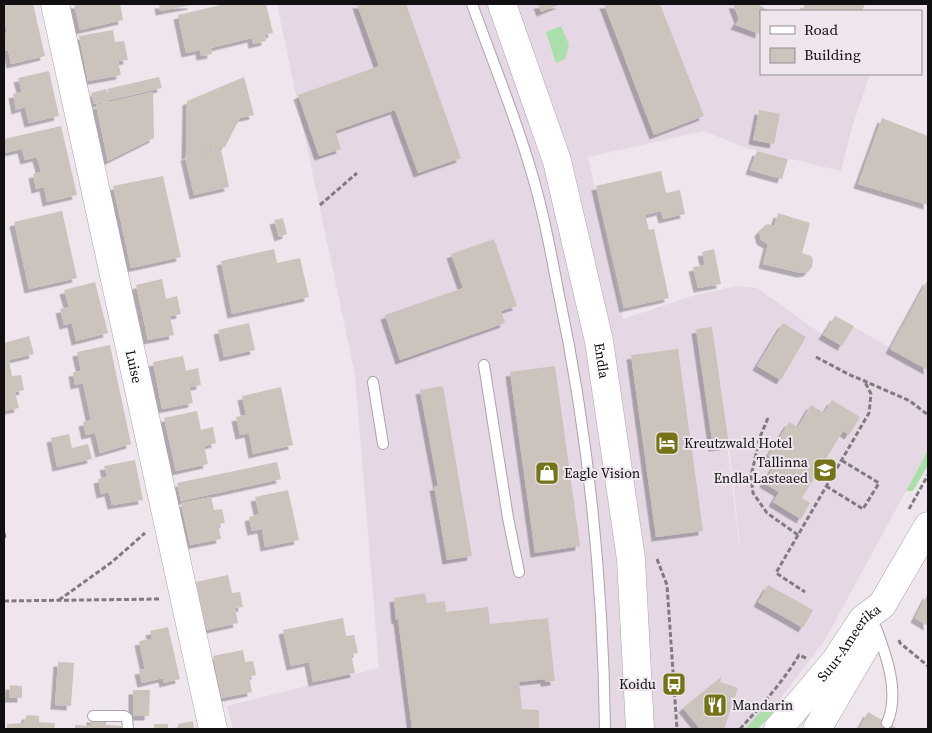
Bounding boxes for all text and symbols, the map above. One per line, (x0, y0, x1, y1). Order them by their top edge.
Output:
legend (760, 10, 922, 75)
text: Road (804, 19, 838, 40)
text: Building (804, 44, 861, 65)
street label: Endla (589, 341, 615, 381)
street label: Luise (121, 348, 147, 385)
hotel icon: Kreutzwald Hotel (654, 430, 680, 456)
place label: Kreutzwald Hotel (684, 433, 792, 453)
place label: Tallinna Endla Lasteaed (713, 452, 809, 488)
school or university icon: Tallinna Endla Lasteaed (812, 457, 838, 483)
shop icon: Eagle Vision (534, 460, 560, 486)
place label: Eagle Vision (564, 463, 641, 483)
street label: Suur-Ameerika (812, 599, 886, 686)
bus stop icon: Koidu (661, 671, 687, 697)
place label: Koidu (619, 674, 656, 694)
restaurant icon: Mandarin (702, 692, 728, 718)
place label: Mandarin (732, 695, 794, 715)

